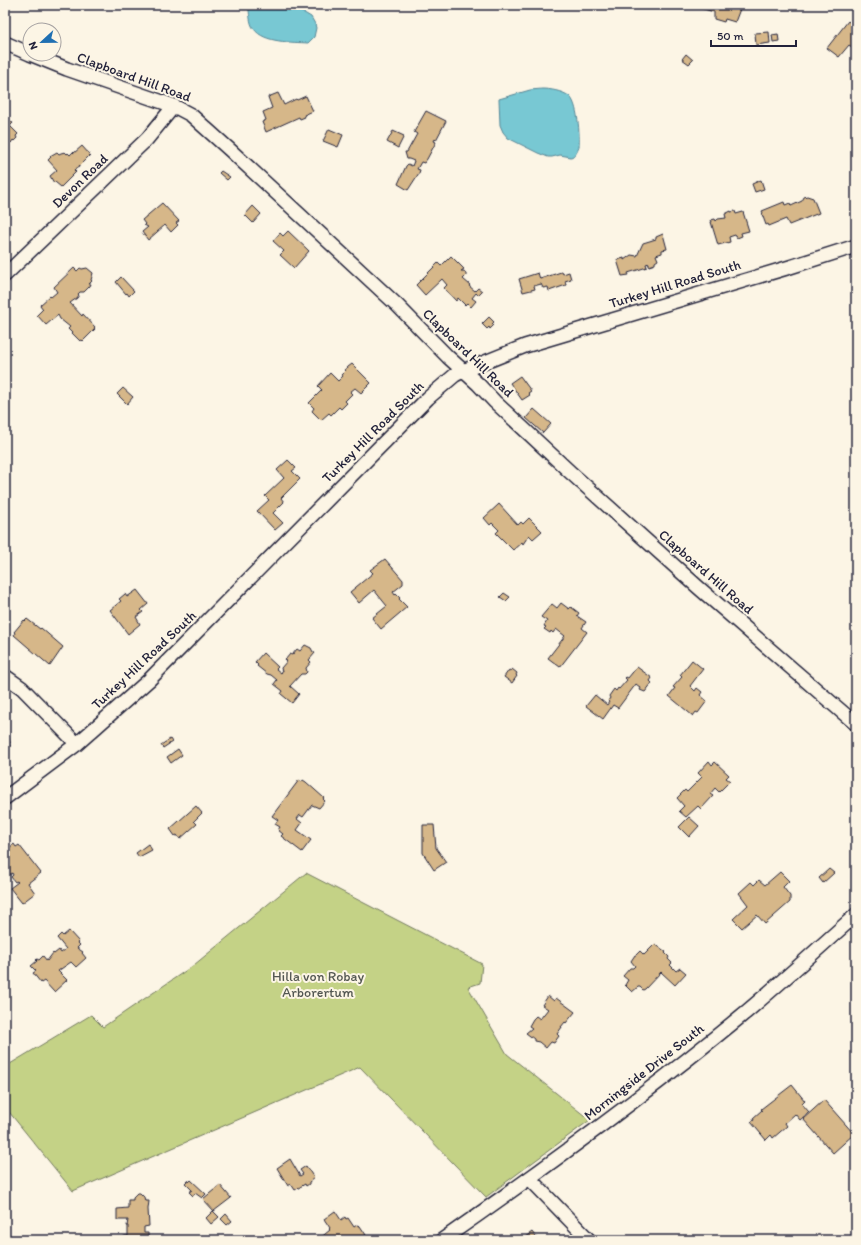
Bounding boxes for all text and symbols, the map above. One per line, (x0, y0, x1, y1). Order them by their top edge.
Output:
north arrow (22, 22, 62, 62)
scale bar (711, 22, 796, 48)
text: 50 m (717, 29, 743, 43)
text: N (26, 40, 41, 51)
street label: Clapboard Hill Road (75, 48, 194, 106)
street label: Devon Road (49, 150, 112, 212)
street label: Turkey Hill Road South (607, 256, 743, 312)
street label: Clapboard Hill Road (419, 305, 517, 401)
street label: Turkey Hill Road South (319, 378, 427, 486)
street label: Clapboard Hill Road (655, 526, 757, 618)
street label: Turkey Hill Road South (88, 607, 200, 713)
park label: Hilla von Robay Arborertum (272, 968, 364, 1001)
street label: Morningside Drive South (581, 1020, 708, 1124)

